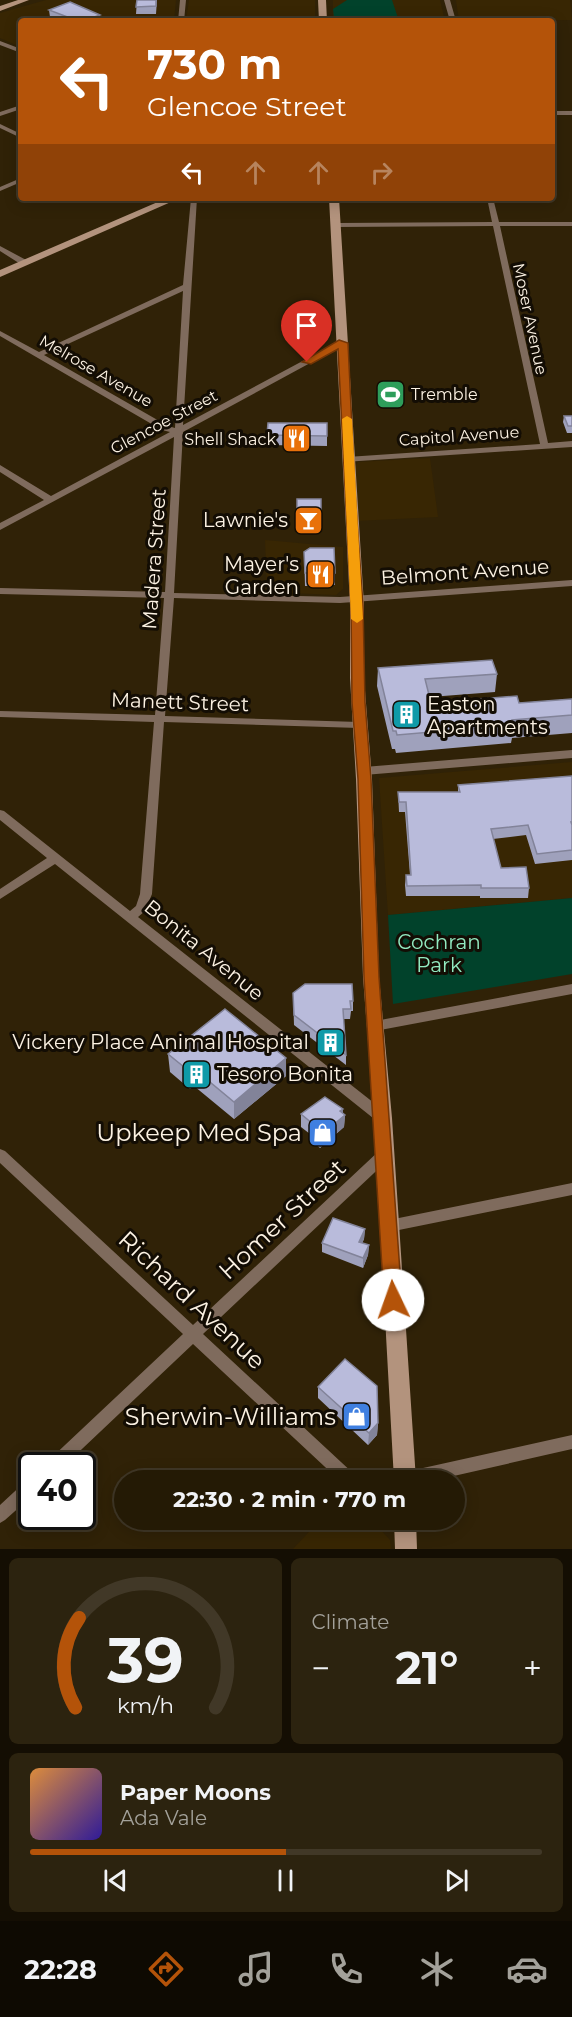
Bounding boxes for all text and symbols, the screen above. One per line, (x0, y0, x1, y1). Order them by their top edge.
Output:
text: 730 m (147, 38, 282, 90)
icon: left (48, 42, 126, 120)
text: Glencoe Street (147, 90, 347, 123)
icon: left (176, 156, 209, 189)
icon: ahead (239, 156, 272, 189)
icon: ahead (302, 156, 335, 189)
icon: right (365, 156, 398, 189)
street label: Moser Avenue (509, 261, 551, 377)
pin (281, 300, 332, 362)
icon: arrive (290, 309, 323, 342)
street label: Melrose Avenue (36, 331, 156, 411)
sports icon: Tremble (374, 378, 406, 410)
place label: Tremble (411, 385, 478, 404)
street label: Glencoe Street (107, 386, 221, 458)
street label: Capitol Avenue (398, 422, 520, 450)
restaurant icon: Shell Shack (281, 423, 313, 455)
place label: Shell Shack (184, 430, 276, 449)
street label: Madera Street (137, 488, 171, 630)
bar icon: Lawnie's (293, 504, 325, 536)
place label: Lawnie's (203, 508, 288, 532)
place label: Mayer's Garden (224, 552, 299, 599)
street label: Belmont Avenue (380, 554, 550, 590)
restaurant icon: Mayer's Garden (304, 559, 336, 591)
street label: Manett Street (111, 688, 249, 716)
place label: Easton Apartments (427, 692, 548, 739)
building icon: Easton Apartments (390, 699, 422, 731)
street label: Bonita Avenue (139, 895, 269, 1005)
park label: Cochran Park (397, 930, 481, 977)
building icon: Vickery Place Animal Hospital (314, 1026, 346, 1058)
place label: Vickery Place Animal Hospital (12, 1030, 309, 1054)
building icon: Tesoro Bonita (180, 1058, 212, 1090)
place label: Tesoro Bonita (217, 1062, 353, 1086)
shop icon: Upkeep Med Spa (307, 1116, 339, 1148)
place label: Upkeep Med Spa (96, 1118, 302, 1147)
street label: Homer Street (213, 1153, 352, 1285)
street label: Richard Avenue (113, 1225, 271, 1375)
position arrow (361, 1268, 425, 1332)
shop icon: Sherwin-Williams (341, 1400, 373, 1432)
place label: Sherwin-Williams (125, 1402, 336, 1431)
speed limit sign: 40 (18, 1452, 96, 1530)
text: 22:30 · 2 min · 770 m (173, 1486, 406, 1513)
text: Climate (312, 1610, 389, 1634)
text: 39 (106, 1622, 184, 1698)
text: 21° (395, 1640, 458, 1695)
text: − (312, 1648, 330, 1688)
text: + (523, 1648, 542, 1688)
text: km/h (117, 1692, 174, 1718)
text: Paper Moons (120, 1779, 271, 1806)
text: Ada Vale (120, 1806, 207, 1830)
icon: previous (99, 1864, 132, 1897)
icon: pause (269, 1864, 302, 1897)
icon: next (440, 1864, 473, 1897)
icon: directions (145, 1948, 187, 1990)
icon: music (235, 1948, 277, 1990)
icon: phone (325, 1948, 367, 1990)
icon: climate (416, 1948, 458, 1990)
icon: car (506, 1948, 548, 1990)
text: 22:28 (24, 1953, 97, 1986)

